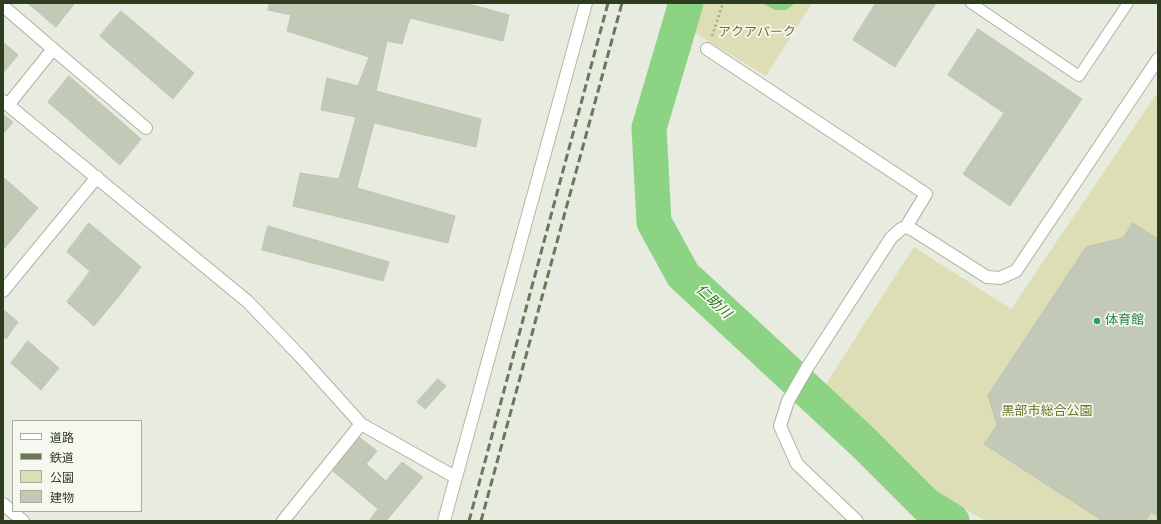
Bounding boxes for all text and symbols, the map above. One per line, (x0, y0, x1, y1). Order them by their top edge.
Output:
park label: アクアパーク (718, 25, 796, 41)
water label: 仁助川 (692, 282, 734, 322)
place label: 体育館 (1105, 313, 1144, 329)
marker: 体育館 (1092, 316, 1102, 326)
park label: 黒部市総合公園 (1002, 404, 1092, 420)
legend (12, 420, 142, 512)
text: 道路 (50, 431, 74, 445)
text: 鉄道 (50, 451, 74, 465)
text: 公園 (50, 471, 74, 485)
text: 建物 (50, 491, 74, 505)

